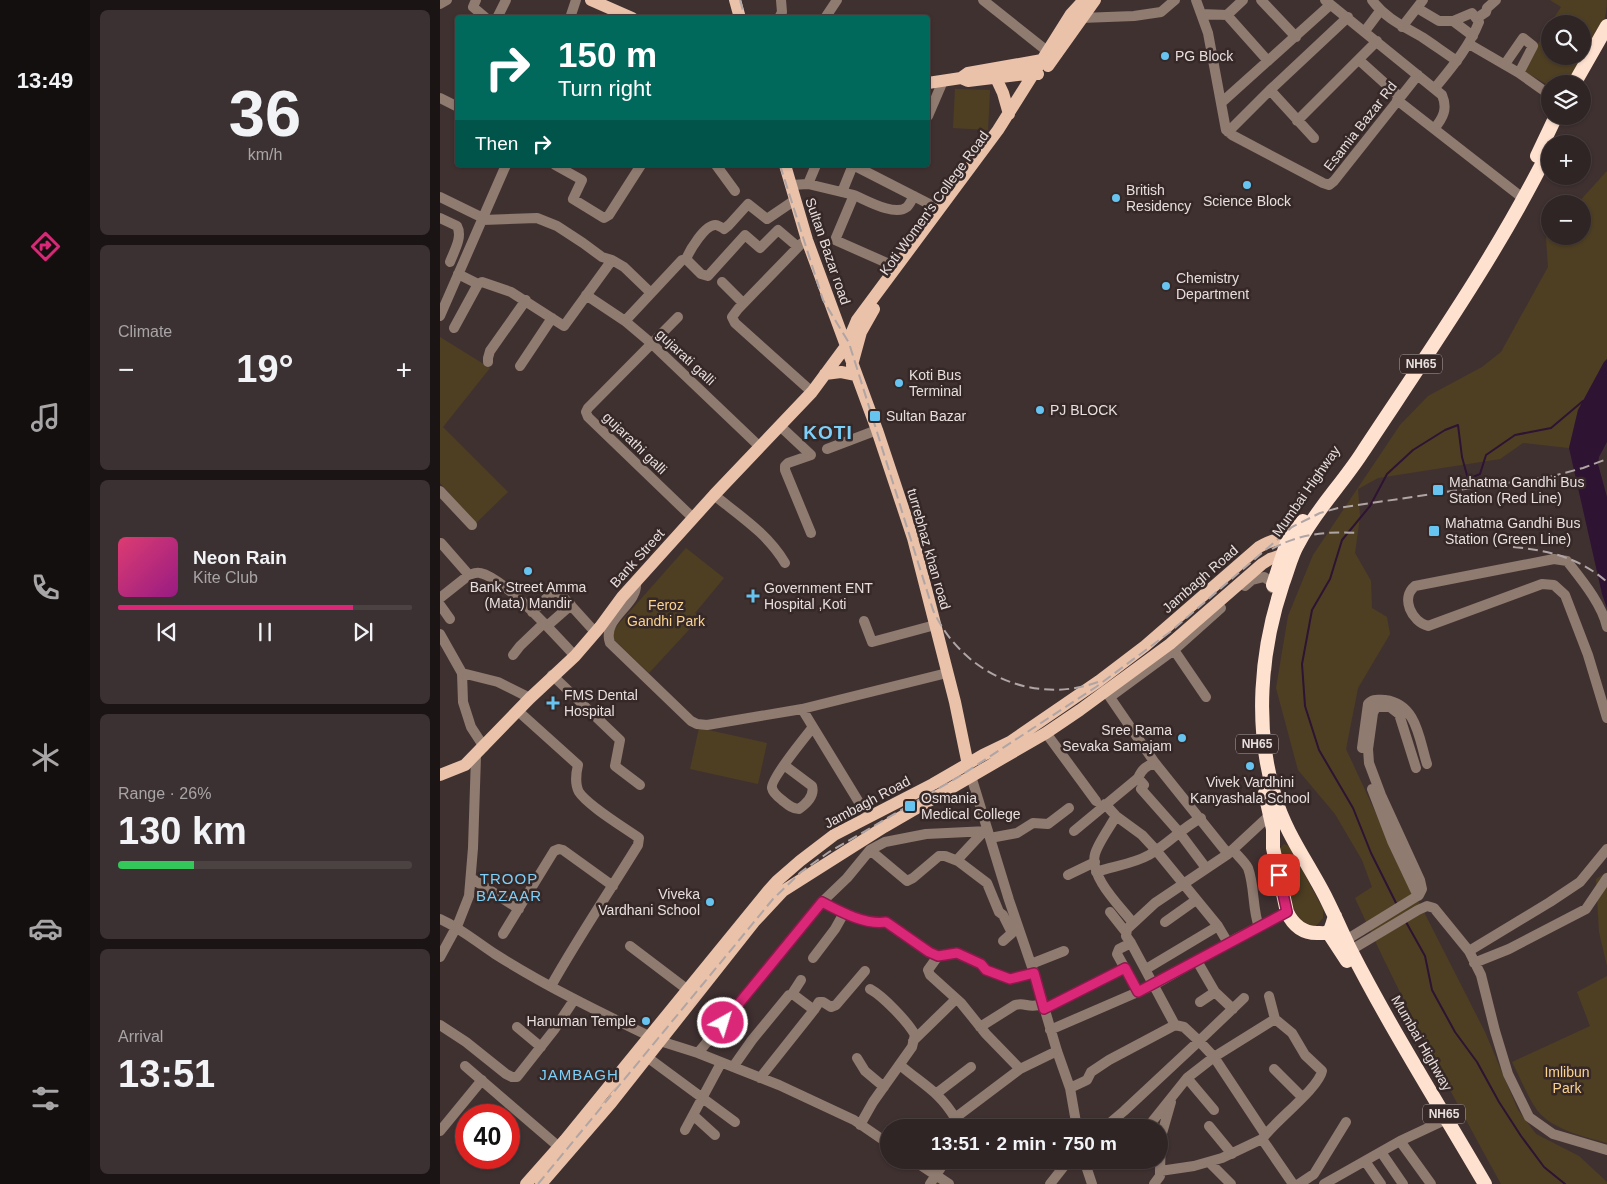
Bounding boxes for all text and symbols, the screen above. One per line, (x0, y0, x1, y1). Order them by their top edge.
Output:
map controls (1541, 15, 1591, 245)
button: search (1541, 15, 1591, 65)
icon: right (475, 35, 540, 100)
text: 150 m (558, 35, 657, 74)
place label: PG Block (1175, 48, 1234, 64)
marker: PG Block (1159, 50, 1171, 62)
text: 13:49 (17, 68, 73, 93)
button: layers (1541, 75, 1591, 125)
text: Turn right (558, 76, 651, 101)
text: 36 (229, 77, 301, 150)
street label: Esamia Bazar Rd (1320, 78, 1400, 174)
street label: Koti Women's College Road (876, 128, 992, 278)
icon: right (528, 130, 556, 158)
text: Then (475, 133, 518, 154)
button: + (1541, 135, 1591, 185)
text: km/h (248, 146, 282, 163)
marker: Science Block (1241, 179, 1253, 191)
place label: British Residency (1126, 182, 1191, 214)
marker: British Residency (1110, 192, 1122, 204)
place label: Science Block (1203, 193, 1292, 209)
street label: Sultan Bazar road (802, 195, 854, 307)
button: − (1541, 195, 1591, 245)
icon: directions (28, 229, 63, 264)
place label: Chemistry Department (1176, 270, 1249, 302)
marker: Chemistry Department (1160, 280, 1172, 292)
text: Climate (118, 323, 172, 340)
street label: gujarati galli (653, 326, 719, 388)
text: 19° (236, 348, 294, 390)
text: − (118, 354, 134, 385)
text: + (396, 354, 412, 385)
road number: NH65 (1400, 354, 1442, 374)
place label: Koti Bus Terminal (909, 367, 962, 399)
marker: Koti Bus Terminal (893, 377, 905, 389)
icon: music (28, 400, 63, 435)
place label: PJ BLOCK (1050, 402, 1118, 418)
marker: PJ BLOCK (1034, 404, 1046, 416)
place label: Sultan Bazar (886, 408, 966, 424)
street label: gujarathi galli (600, 409, 670, 477)
marker: Sultan Bazar (868, 409, 882, 423)
district label: KOTI (803, 422, 853, 443)
street label: Mumbai Highway (1269, 442, 1343, 540)
place label: Mahatma Gandhi Bus Station (Red Line) (1449, 474, 1584, 506)
marker: Mahatma Gandhi Bus Station (Red Line) (1431, 483, 1445, 497)
street label: turrebhaz khan road (904, 487, 954, 611)
place label: Mahatma Gandhi Bus Station (Green Line) (1445, 515, 1580, 547)
marker: Mahatma Gandhi Bus Station (Green Line) (1427, 524, 1441, 538)
street label: Bank Street (607, 525, 667, 591)
street label: Jambagh Road (1159, 542, 1241, 616)
text: Neon Rain (193, 547, 287, 568)
marker: Bank Street Amma (Mata) Mandir (522, 565, 534, 577)
text: Kite Club (193, 569, 258, 586)
icon: phone (28, 570, 63, 605)
place label: Bank Street Amma (Mata) Mandir (470, 579, 587, 611)
place label: Government ENT Hospital ,Koti (764, 580, 873, 612)
marker: Government ENT Hospital ,Koti (746, 589, 760, 603)
park label: Feroz Gandhi Park (627, 597, 706, 629)
icon: previous (153, 618, 181, 646)
icon: pause (251, 618, 279, 646)
icon: next (349, 618, 377, 646)
place label: FMS Dental Hospital (564, 687, 638, 719)
marker: FMS Dental Hospital (546, 696, 560, 710)
place label: Sree Rama Sevaka Samajam (1062, 722, 1172, 754)
marker: Sree Rama Sevaka Samajam (1176, 732, 1188, 744)
road number: NH65 (1236, 734, 1278, 754)
icon: climate (28, 740, 63, 775)
marker: Vivek Vardhini Kanyashala School (1244, 760, 1256, 772)
street label: Jambagh Road (821, 773, 913, 831)
place label: Vivek Vardhini Kanyashala School (1190, 774, 1310, 806)
text: Range · 26% (118, 785, 211, 802)
place label: Osmania Medical College (921, 790, 1021, 822)
marker: Osmania Medical College (903, 799, 917, 813)
text: 130 km (118, 810, 247, 852)
pin (1258, 854, 1300, 896)
icon: arrive (1265, 861, 1293, 889)
district label: TROOP BAZAAR (476, 870, 542, 904)
place label: Viveka Vardhani School (598, 886, 700, 918)
marker: Viveka Vardhani School (704, 896, 716, 908)
icon: car (28, 911, 63, 946)
street label: Mumbai Highway (1388, 993, 1456, 1093)
position arrow (696, 996, 748, 1048)
place label: Hanuman Temple (527, 1013, 636, 1029)
marker: Hanuman Temple (640, 1015, 652, 1027)
text: Arrival (118, 1028, 163, 1045)
text: 13:51 (118, 1053, 215, 1095)
park label: Imlibun Park (1544, 1064, 1590, 1096)
district label: JAMBAGH (539, 1066, 619, 1083)
icon: filters (28, 1081, 63, 1116)
speed limit sign: 40 (455, 1104, 520, 1169)
road number: NH65 (1423, 1104, 1465, 1124)
text: 13:51 · 2 min · 750 m (931, 1133, 1117, 1154)

